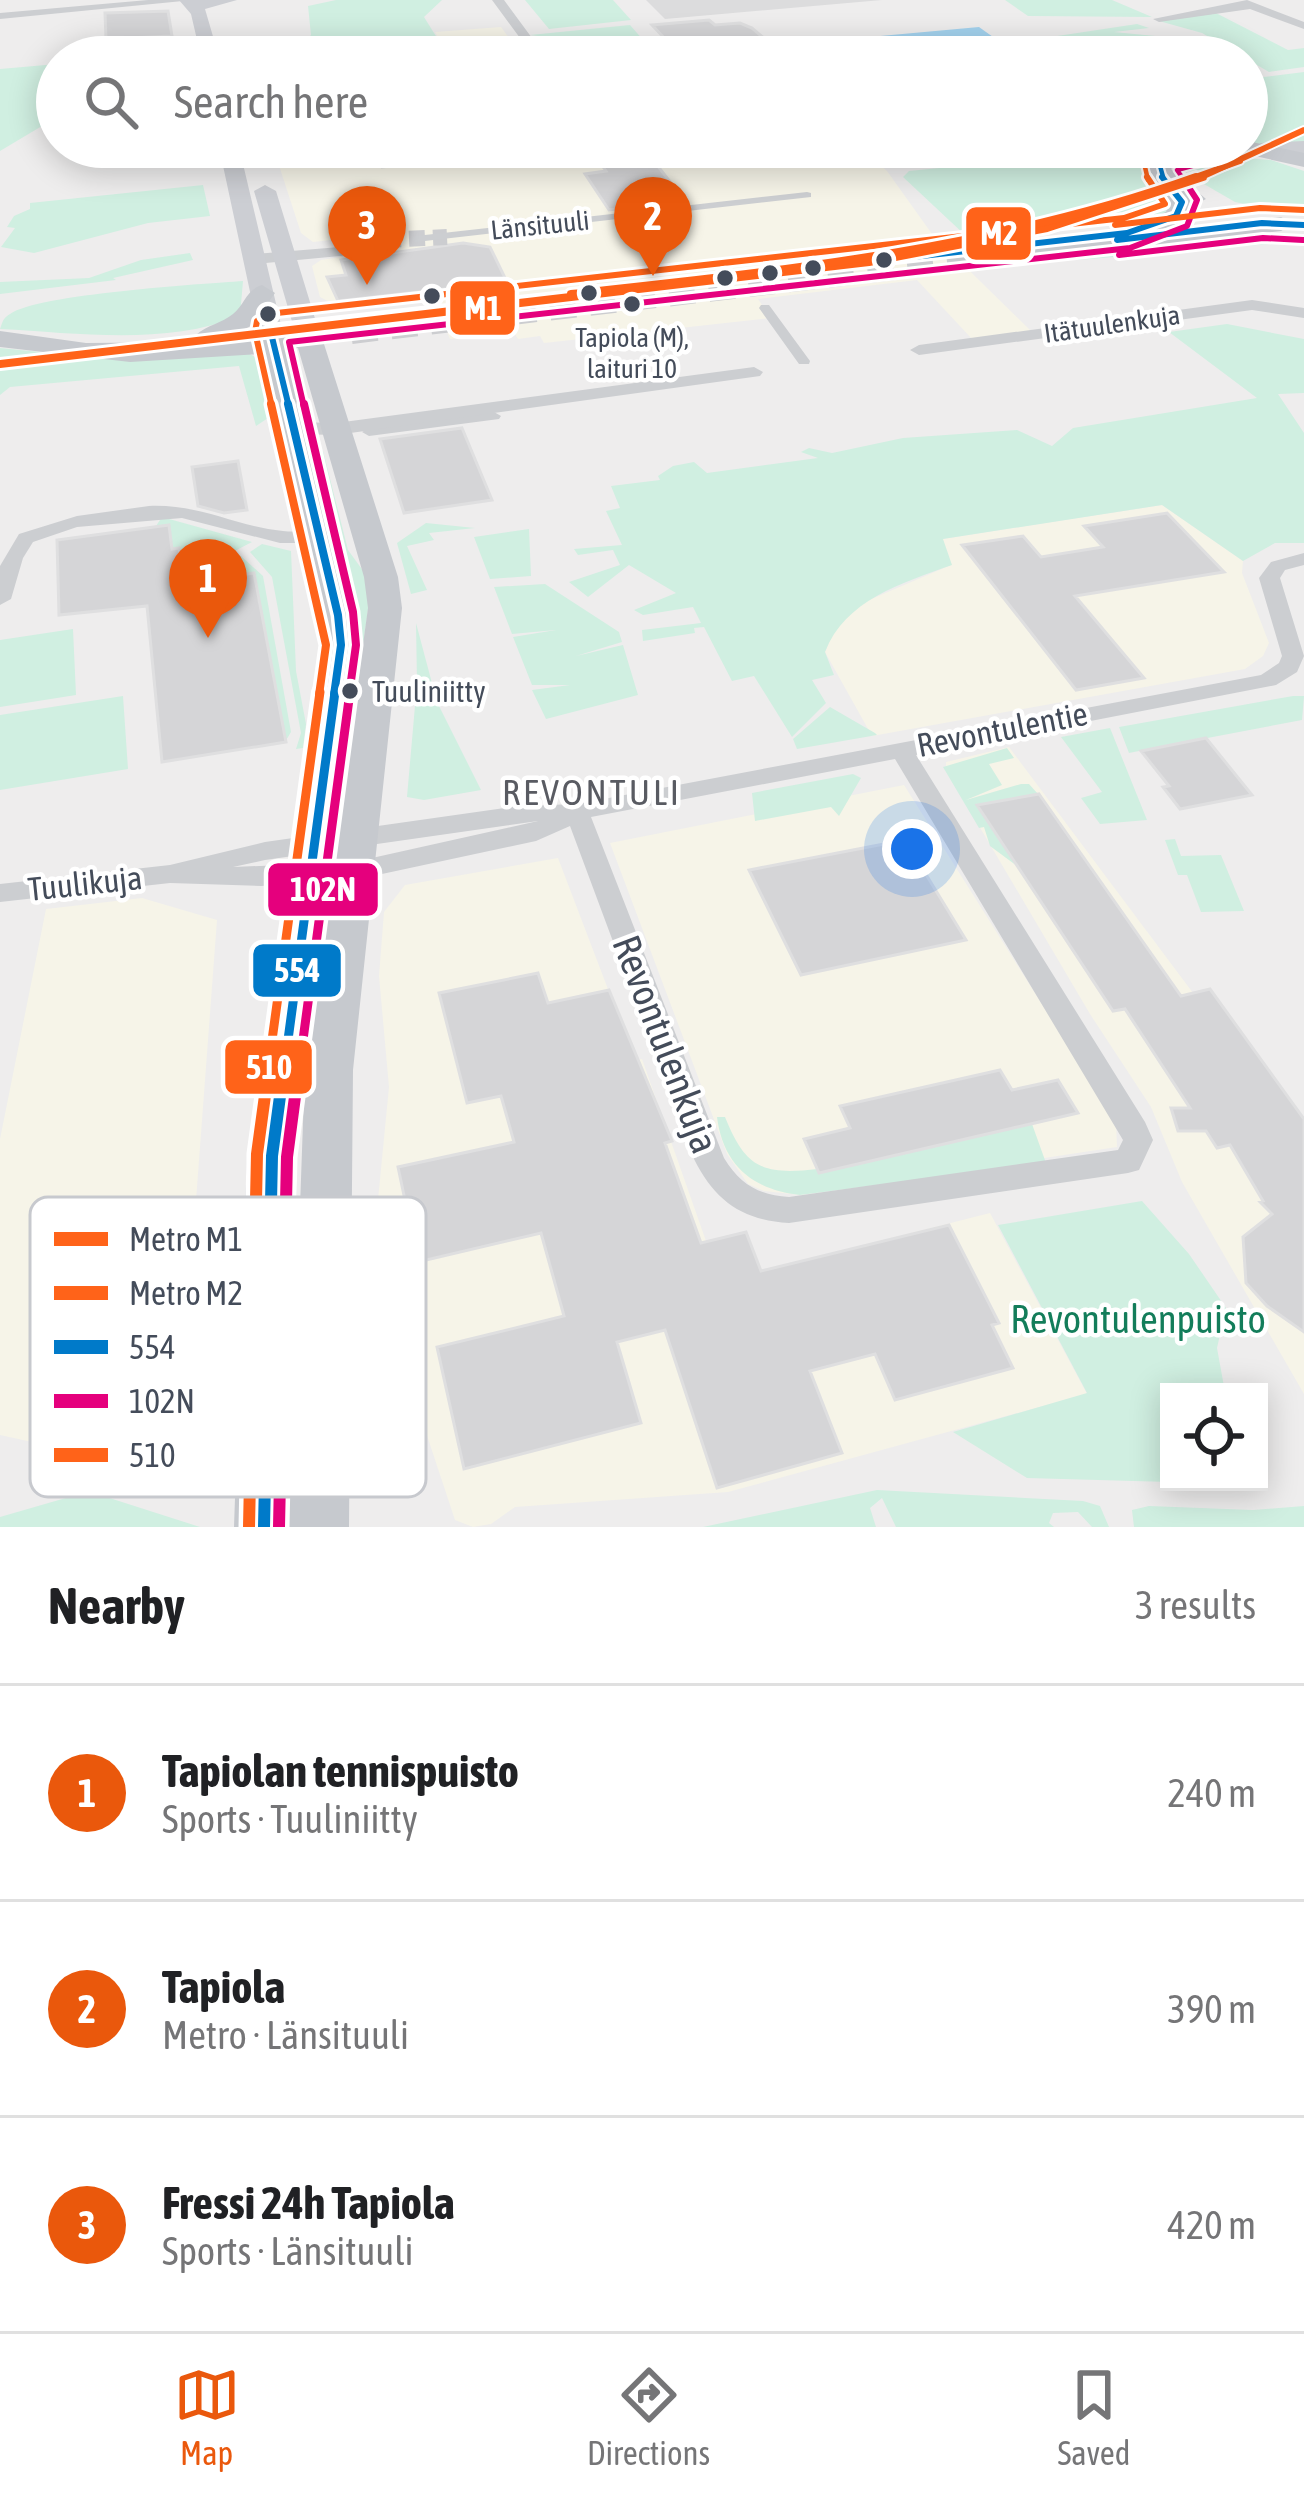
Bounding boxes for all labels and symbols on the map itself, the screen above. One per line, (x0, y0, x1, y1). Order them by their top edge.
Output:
pin: 2 (614, 177, 692, 276)
pin: 3 (328, 186, 406, 285)
street label: Länsituuli (489, 204, 591, 246)
line badge: M2 (964, 205, 1033, 262)
text: M2 (980, 214, 1018, 252)
unlabelled marker (873, 249, 895, 271)
unlabelled marker (802, 257, 824, 279)
unlabelled marker (759, 262, 781, 284)
unlabelled marker (714, 267, 736, 289)
line badge: M1 (448, 279, 517, 337)
unlabelled marker (578, 282, 600, 304)
unlabelled marker (421, 285, 443, 307)
text: M1 (464, 289, 502, 327)
marker: Tapiola (M), laituri 10 (621, 293, 643, 315)
street label: Itätuulenkuja (1042, 299, 1182, 349)
unlabelled marker (257, 303, 279, 325)
place label: Tapiola (M), laituri 10 (575, 322, 689, 384)
pin: 1 (169, 539, 247, 638)
place label: Tuuliniitty (372, 674, 486, 708)
marker: Tuuliniitty (339, 680, 361, 702)
street label: Revontulentie (914, 694, 1090, 764)
district label: REVONTULI (502, 771, 682, 813)
your location (882, 819, 942, 879)
street label: Tuulikuja (26, 858, 144, 908)
line badge: 102N (266, 861, 380, 918)
text: 102N (290, 870, 356, 908)
street label: Revontulenkuja (604, 929, 728, 1159)
line badge: 554 (251, 942, 343, 999)
text: 554 (274, 951, 320, 989)
line badge: 510 (223, 1038, 314, 1096)
text: 510 (246, 1048, 292, 1086)
legend (30, 1197, 426, 1497)
text: Metro M1 (129, 1220, 243, 1258)
text: Metro M2 (129, 1274, 243, 1312)
park label: Revontulenpuisto (1010, 1297, 1266, 1341)
text: 554 (129, 1328, 176, 1366)
text: 102N (129, 1382, 195, 1420)
text: 510 (129, 1436, 176, 1474)

